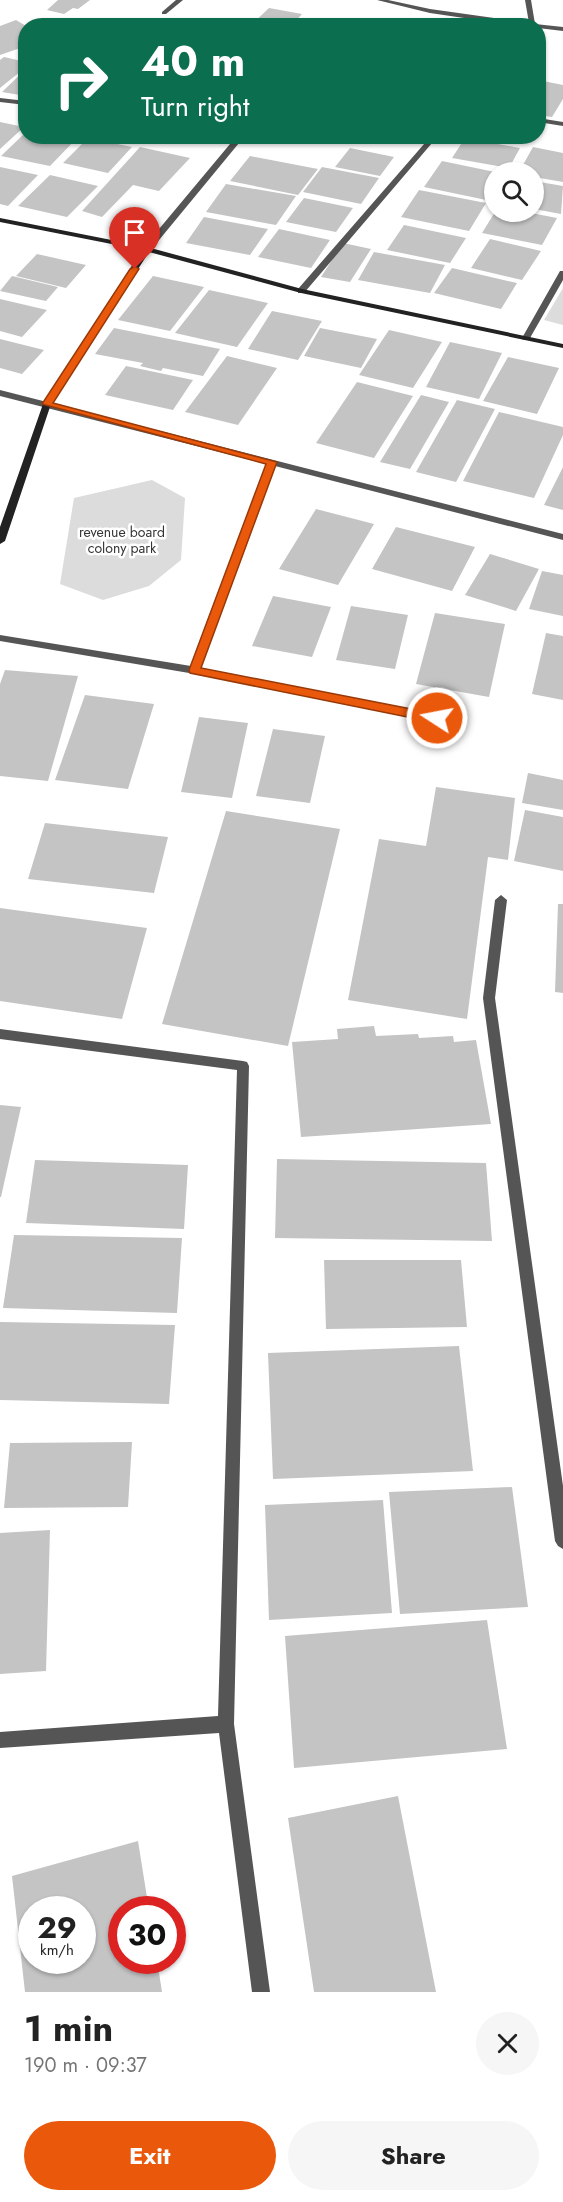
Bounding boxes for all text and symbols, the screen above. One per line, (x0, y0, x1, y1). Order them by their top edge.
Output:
text: 40 m (141, 31, 245, 92)
icon: right (42, 42, 120, 120)
text: Turn right (141, 87, 249, 126)
map controls (484, 162, 544, 222)
button: search (484, 162, 544, 222)
pin (109, 207, 160, 269)
icon: arrive (118, 216, 151, 249)
park label: revenue board colony park (79, 522, 165, 558)
position arrow (405, 686, 469, 750)
speed limit sign: 30 (108, 1896, 186, 1974)
text: 29 (37, 1906, 77, 1949)
text: km/h (40, 1939, 74, 1961)
text: 1 min (24, 2002, 113, 2054)
button: close (476, 2012, 539, 2075)
text: 190 m · 09:37 (24, 2051, 147, 2080)
button: Exit (24, 2121, 276, 2190)
button: Share (288, 2121, 539, 2190)

